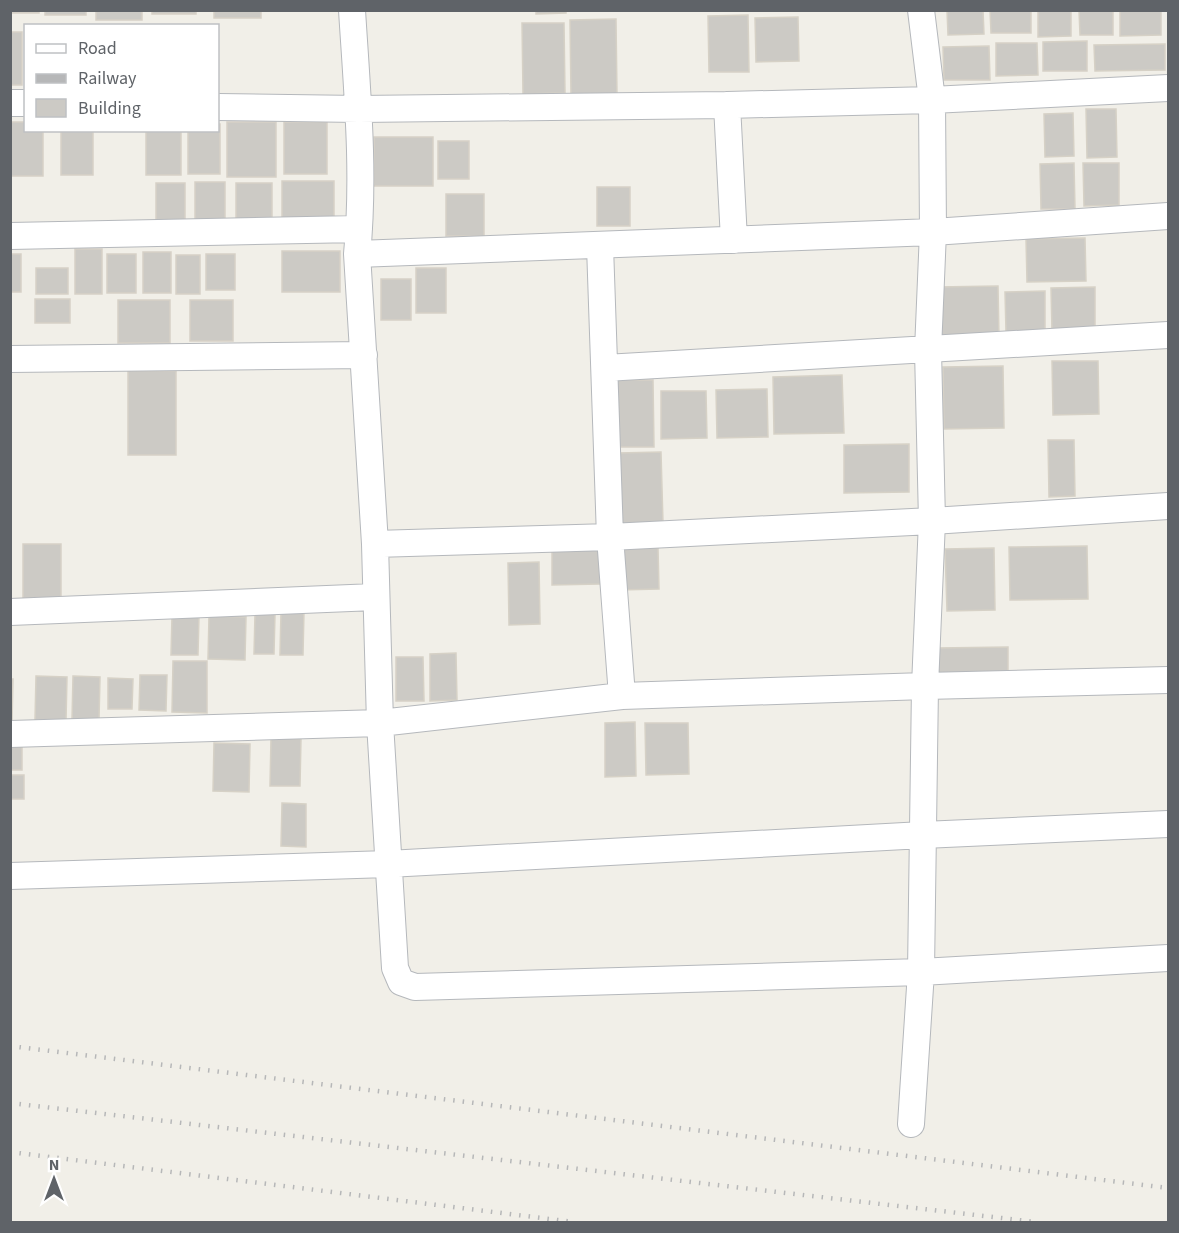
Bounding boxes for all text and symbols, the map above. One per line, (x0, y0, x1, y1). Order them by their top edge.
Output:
legend (24, 24, 219, 132)
text: Road (78, 36, 117, 61)
text: Railway (78, 66, 137, 91)
text: Building (78, 96, 141, 121)
north arrow (24, 1149, 84, 1209)
text: N (49, 1154, 59, 1176)

